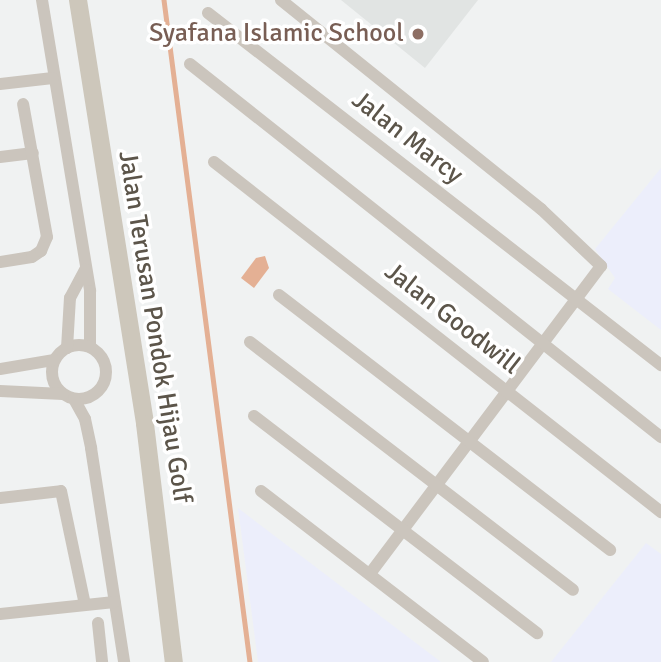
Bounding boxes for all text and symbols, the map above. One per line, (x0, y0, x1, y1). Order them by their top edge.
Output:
place label: Syafana Islamic School (149, 18, 404, 50)
marker: Syafana Islamic School (410, 26, 426, 42)
street label: Jalan Marcy (345, 85, 469, 191)
street label: Jalan Terusan Pondok Hijau Golf (111, 149, 197, 505)
street label: Jalan Goodwill (378, 256, 526, 382)

